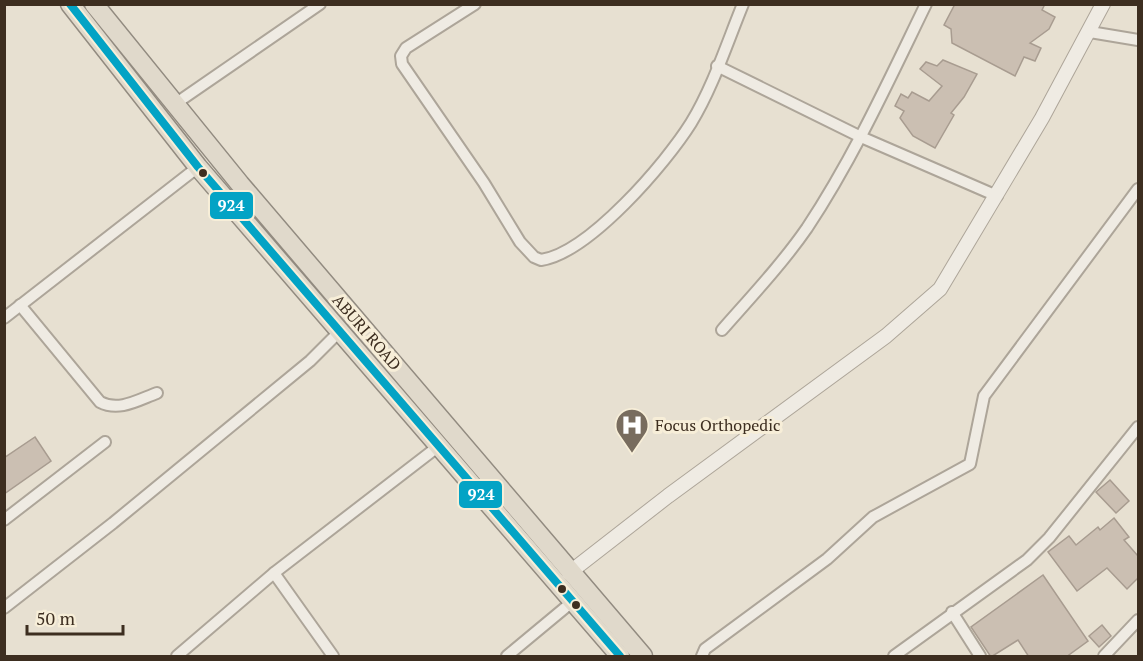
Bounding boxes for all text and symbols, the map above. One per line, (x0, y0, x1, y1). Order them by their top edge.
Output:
unlabelled marker (197, 167, 209, 179)
line badge: 924 (209, 191, 254, 220)
text: 924 (217, 194, 245, 216)
street label: ABURI ROAD (328, 289, 406, 375)
hospital icon: Focus Orthopedic (614, 407, 650, 454)
place label: Focus Orthopedic (655, 414, 780, 436)
line badge: 924 (458, 480, 503, 509)
text: 924 (467, 483, 495, 505)
unlabelled marker (556, 583, 568, 595)
scale bar (27, 598, 123, 636)
unlabelled marker (570, 599, 582, 611)
text: 50 m (36, 606, 76, 630)

